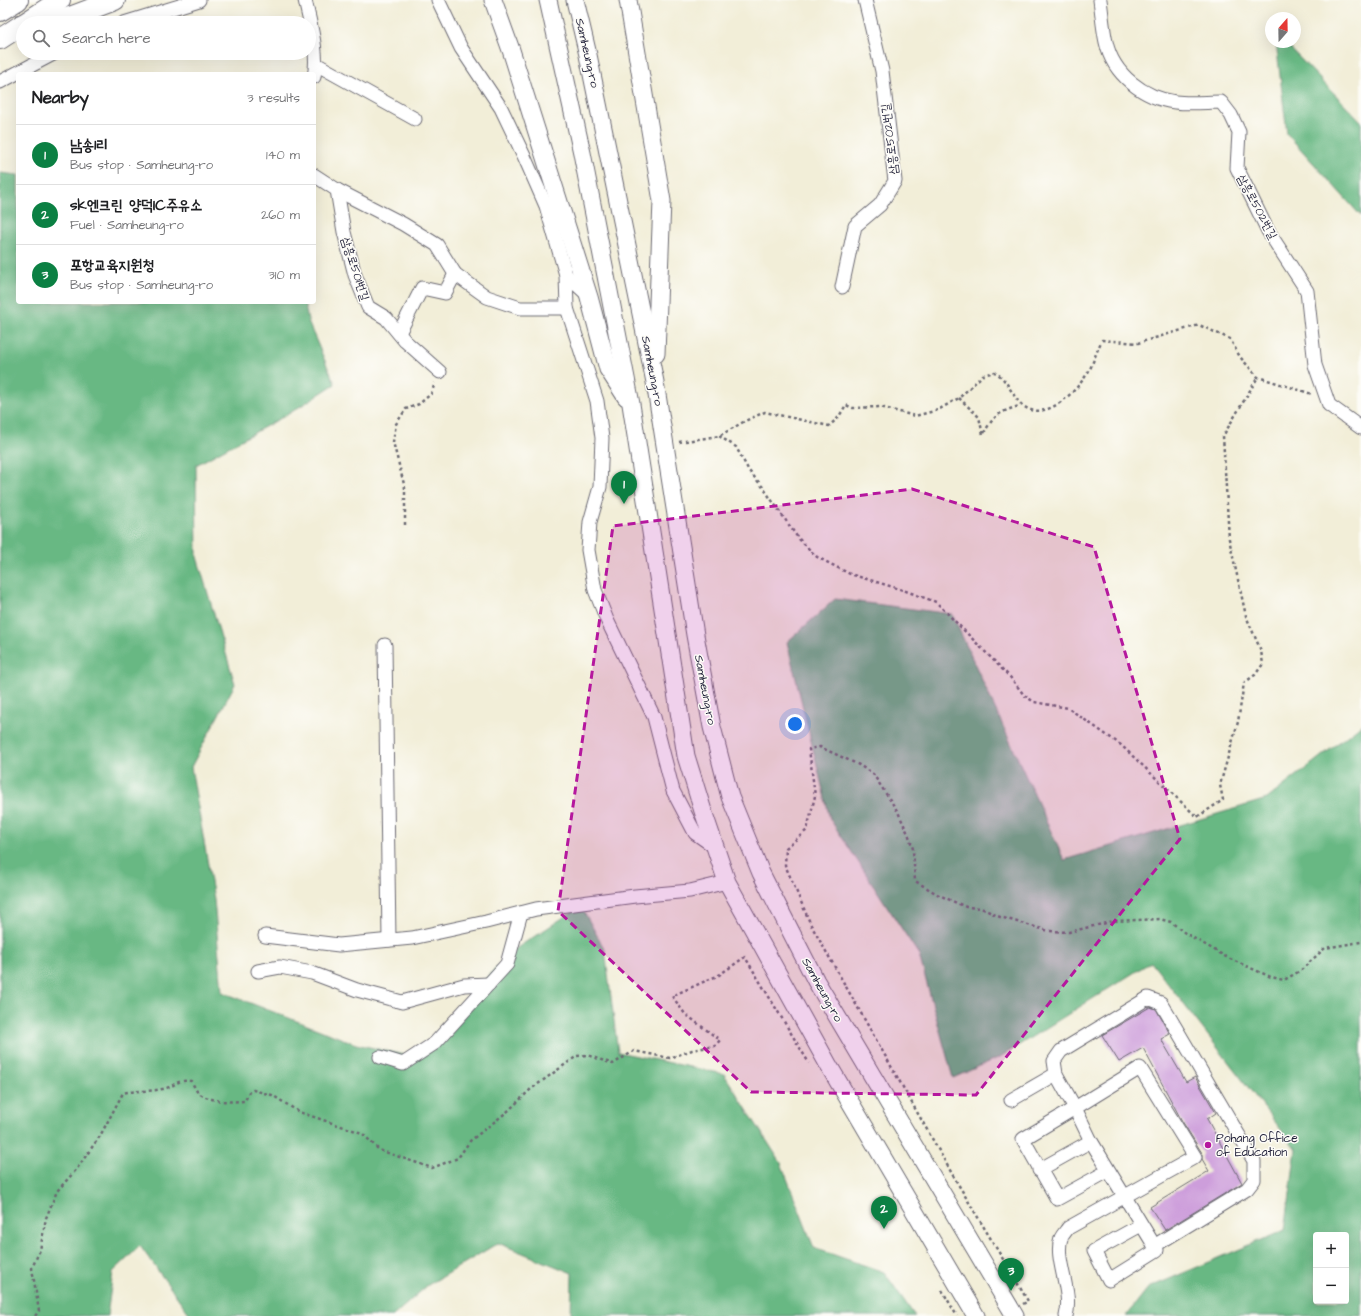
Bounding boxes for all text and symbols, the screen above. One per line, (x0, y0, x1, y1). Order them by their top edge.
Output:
north arrow (1265, 12, 1301, 48)
search box (16, 16, 316, 60)
street label: Samheung-ro (570, 17, 603, 90)
icon: search (30, 27, 52, 49)
text: Search here (62, 28, 151, 49)
text: Nearby (32, 86, 89, 110)
text: 3 results (247, 89, 300, 107)
street label: 삼흥로502번길 (877, 102, 903, 175)
text: 남송1리 (70, 135, 108, 156)
text: 1 (44, 146, 46, 164)
text: 140 m (266, 146, 300, 164)
text: Bus stop · Samheung-ro (70, 156, 213, 174)
street label: 삼흥로502번길 (1233, 172, 1281, 243)
text: sk엔크린 양덕IC주유소 (70, 195, 202, 216)
text: 2 (41, 206, 49, 224)
text: 260 m (261, 206, 300, 224)
text: Fuel · Samheung-ro (70, 216, 184, 234)
street label: 삼흥로501번길 (337, 235, 373, 303)
text: 포항교육지원청 (70, 255, 155, 276)
text: 3 (42, 266, 48, 284)
text: 310 m (268, 266, 300, 284)
text: Bus stop · Samheung-ro (70, 276, 213, 294)
street label: Samheung-ro (636, 335, 667, 408)
pin: 1 (611, 471, 637, 504)
street label: Samheung-ro (689, 654, 720, 727)
your location (785, 714, 805, 734)
street label: Samheung-ro (796, 955, 847, 1026)
place label: Pohang Office of Education (1216, 1130, 1298, 1161)
marker: Pohang Office of Education (1203, 1140, 1213, 1150)
pin: 2 (871, 1196, 897, 1229)
map controls (1313, 1232, 1349, 1304)
button: + (1313, 1232, 1349, 1268)
pin: 3 (998, 1258, 1024, 1291)
button: − (1313, 1268, 1349, 1304)

